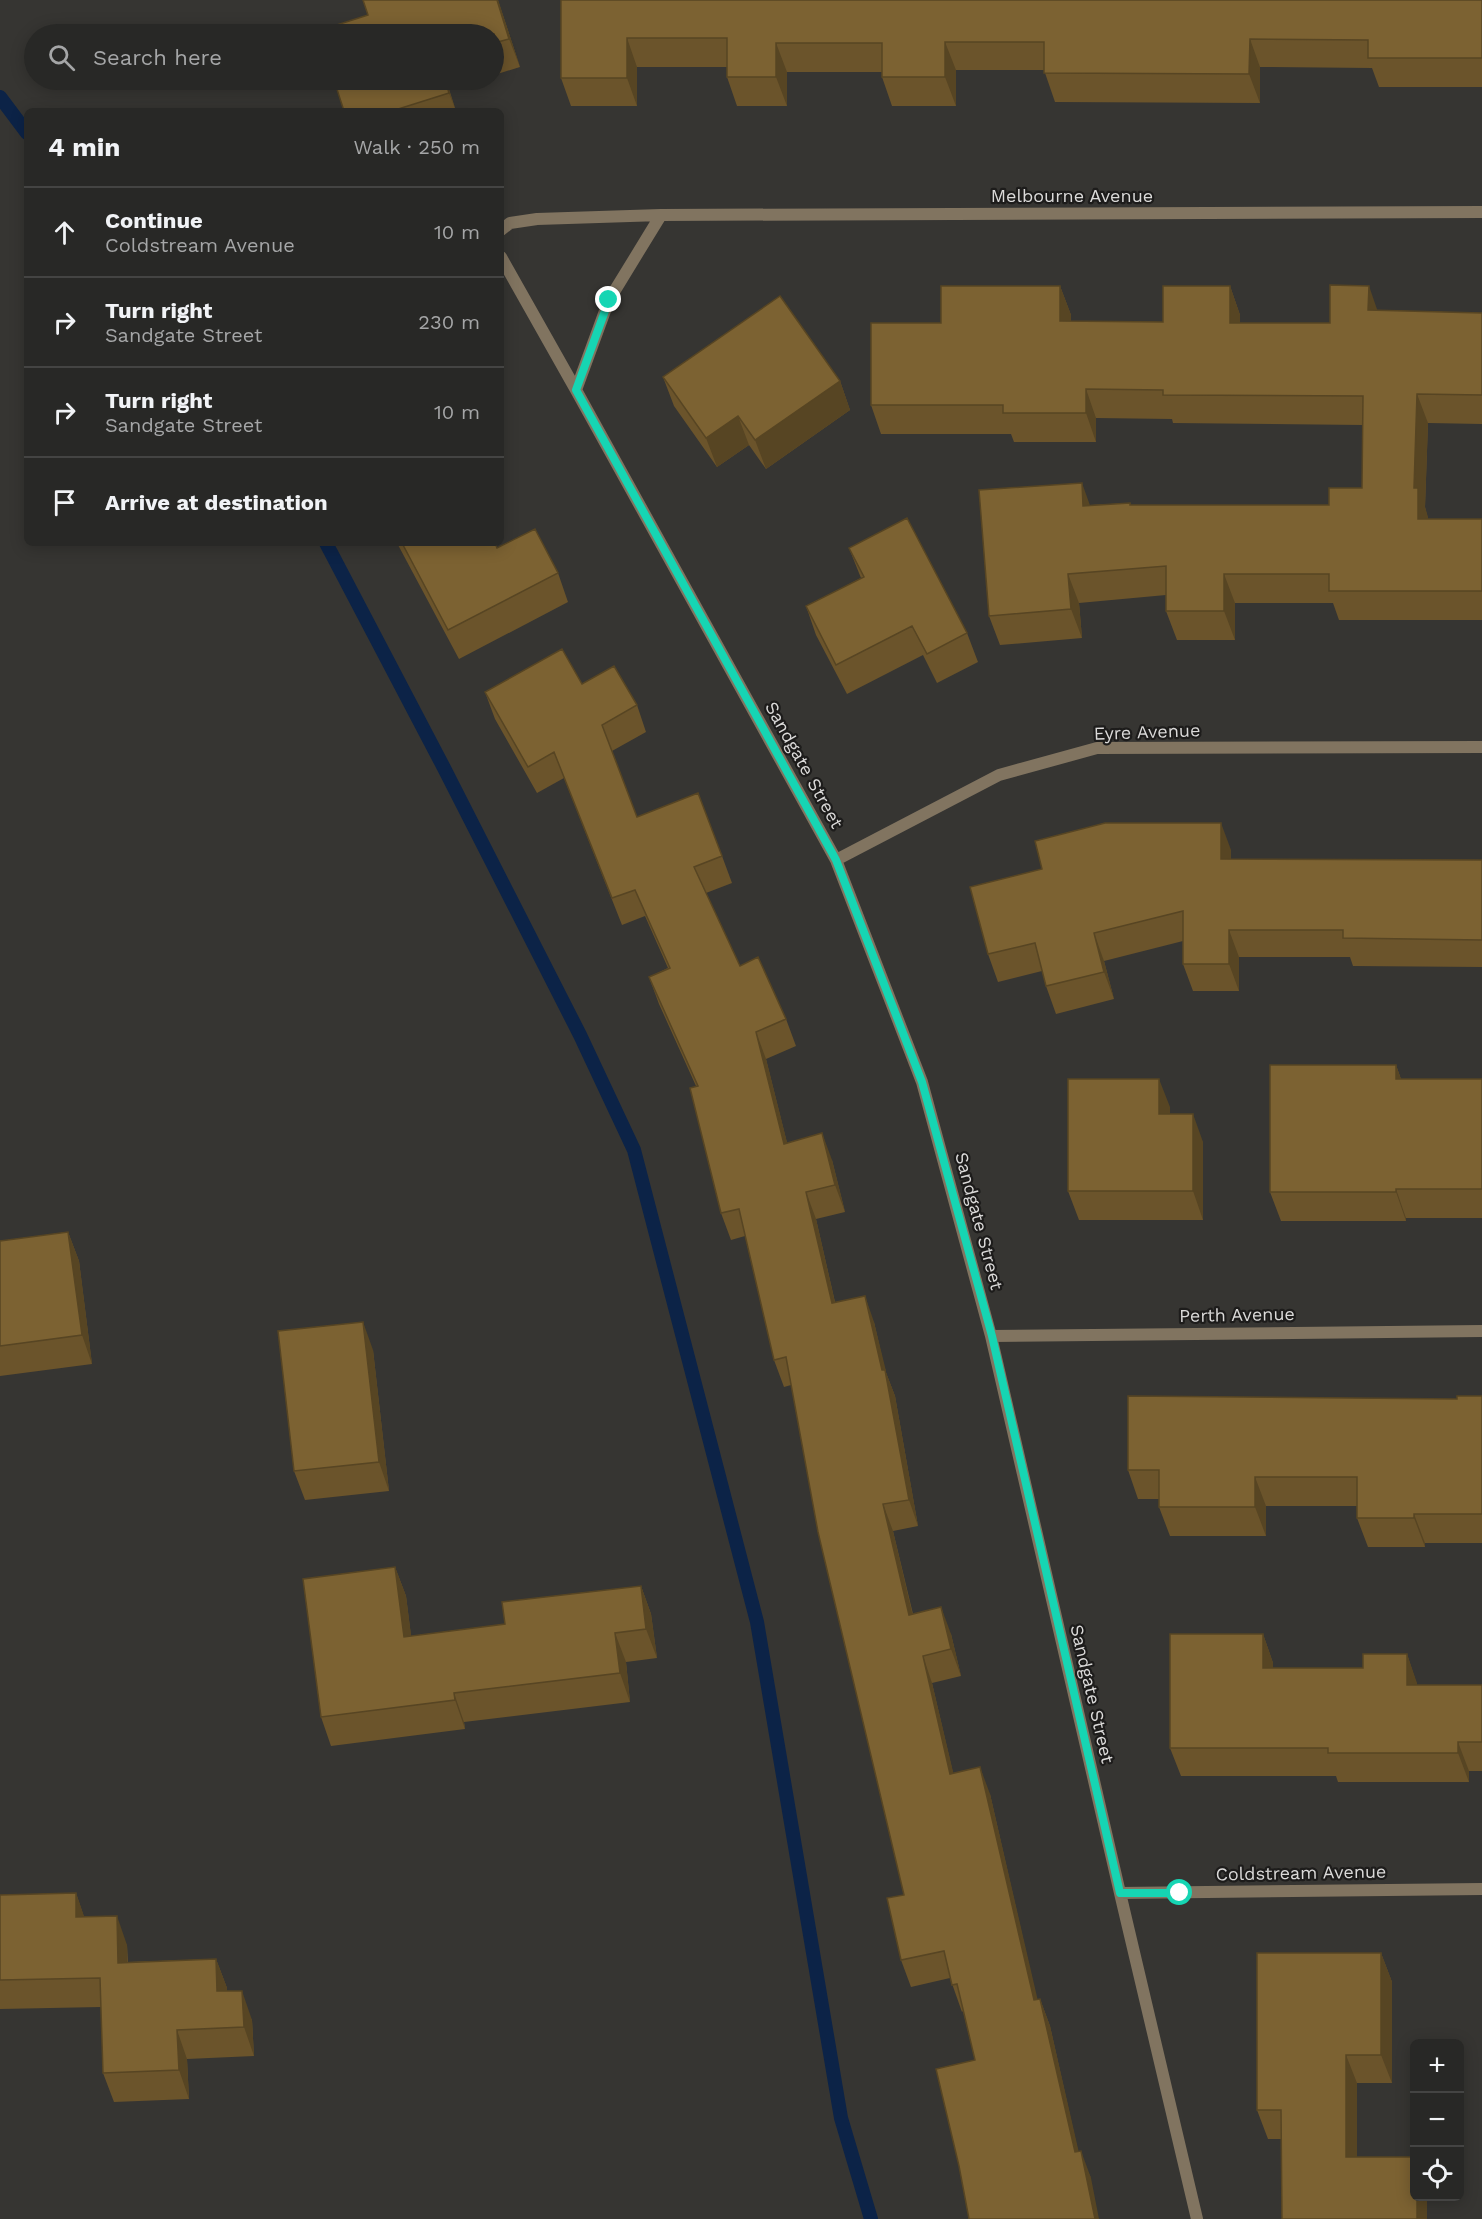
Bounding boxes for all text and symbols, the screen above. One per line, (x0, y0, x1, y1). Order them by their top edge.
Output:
search box (24, 24, 504, 90)
icon: search (45, 41, 78, 74)
text: Search here (93, 45, 222, 70)
text: 4 min (48, 132, 120, 162)
text: Walk · 250 m (353, 135, 480, 159)
street label: Melbourne Avenue (991, 185, 1153, 206)
text: Continue (105, 208, 203, 233)
icon: ahead (48, 216, 81, 249)
text: 10 m (434, 220, 480, 244)
text: Coldstream Avenue (105, 233, 295, 257)
route end (595, 286, 621, 312)
text: Turn right (105, 298, 212, 323)
icon: right (48, 306, 81, 339)
text: 230 m (418, 310, 480, 334)
text: Sandgate Street (105, 323, 262, 347)
text: Turn right (105, 388, 212, 413)
icon: right (48, 396, 81, 429)
text: 10 m (434, 400, 480, 424)
text: Sandgate Street (105, 413, 262, 437)
icon: arrive (48, 486, 81, 519)
text: Arrive at destination (105, 490, 328, 515)
street label: Sandgate Street (761, 698, 848, 832)
street label: Eyre Avenue (1093, 719, 1201, 744)
street label: Sandgate Street (951, 1150, 1008, 1292)
street label: Perth Avenue (1179, 1303, 1295, 1326)
street label: Sandgate Street (1066, 1623, 1119, 1766)
street label: Coldstream Avenue (1215, 1861, 1387, 1884)
route start (1166, 1879, 1192, 1905)
map controls (1410, 2039, 1464, 2201)
button: + (1410, 2039, 1464, 2093)
button: − (1410, 2093, 1464, 2147)
button: locate (1410, 2147, 1464, 2201)

